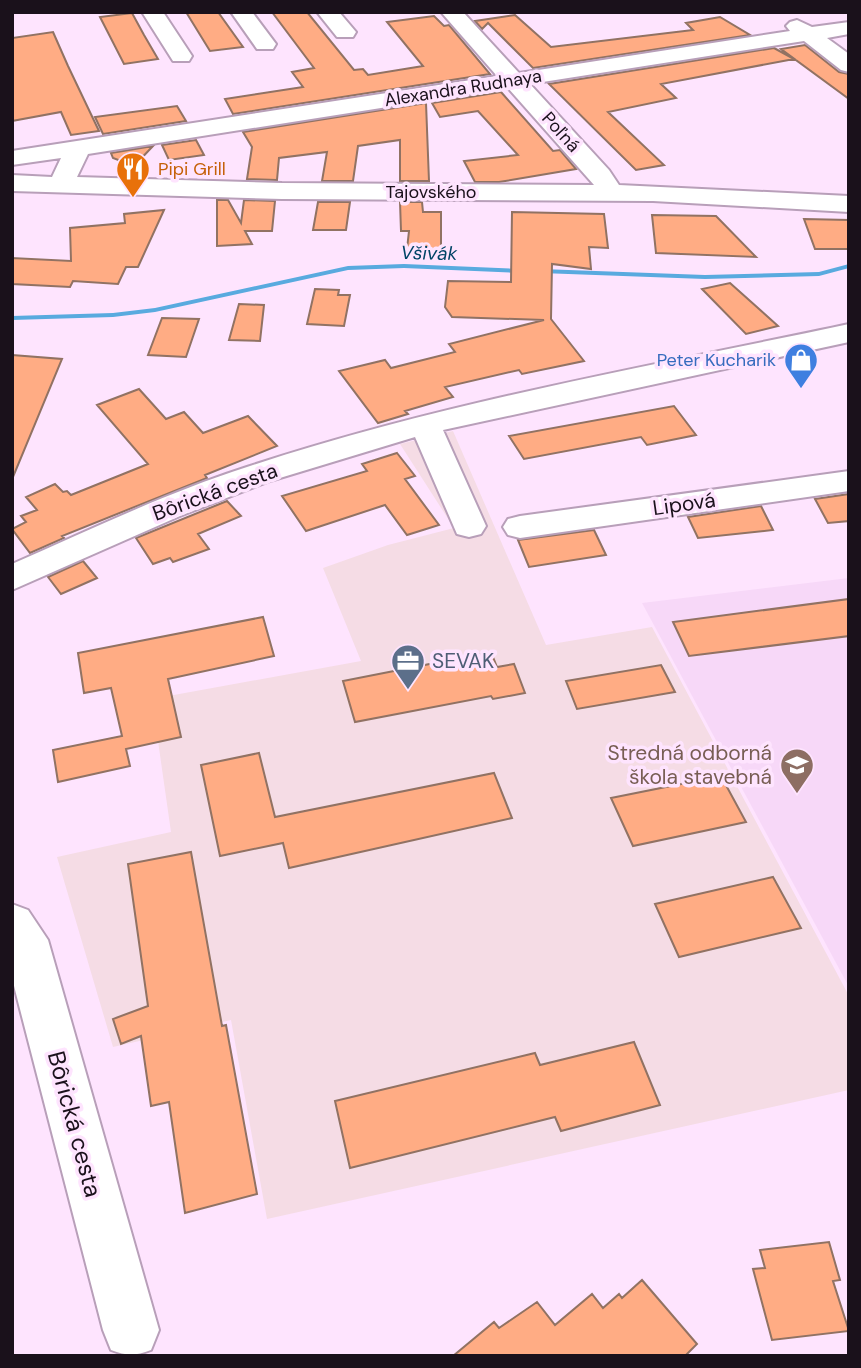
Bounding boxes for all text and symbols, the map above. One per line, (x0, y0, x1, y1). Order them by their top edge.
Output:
street label: Alexandra Rudnaya (383, 64, 543, 112)
street label: Poľná (537, 107, 585, 157)
restaurant icon: Pipi Grill (114, 150, 152, 199)
place label: Pipi Grill (158, 157, 226, 181)
street label: Tajovského (386, 180, 476, 204)
water label: Všivák (400, 240, 458, 266)
shop icon: Peter Kucharik (782, 341, 820, 390)
place label: Peter Kucharik (657, 348, 776, 372)
street label: Bôrická cesta (149, 456, 281, 528)
street label: Lipová (651, 486, 717, 522)
office icon: SEVAK (389, 642, 427, 691)
place label: SEVAK (432, 647, 494, 675)
place label: Stredná odborná škola stavebná (608, 739, 772, 791)
school or university icon: Stredná odborná škola stavebná (778, 746, 816, 795)
street label: Bôrická cesta (41, 1048, 109, 1200)

